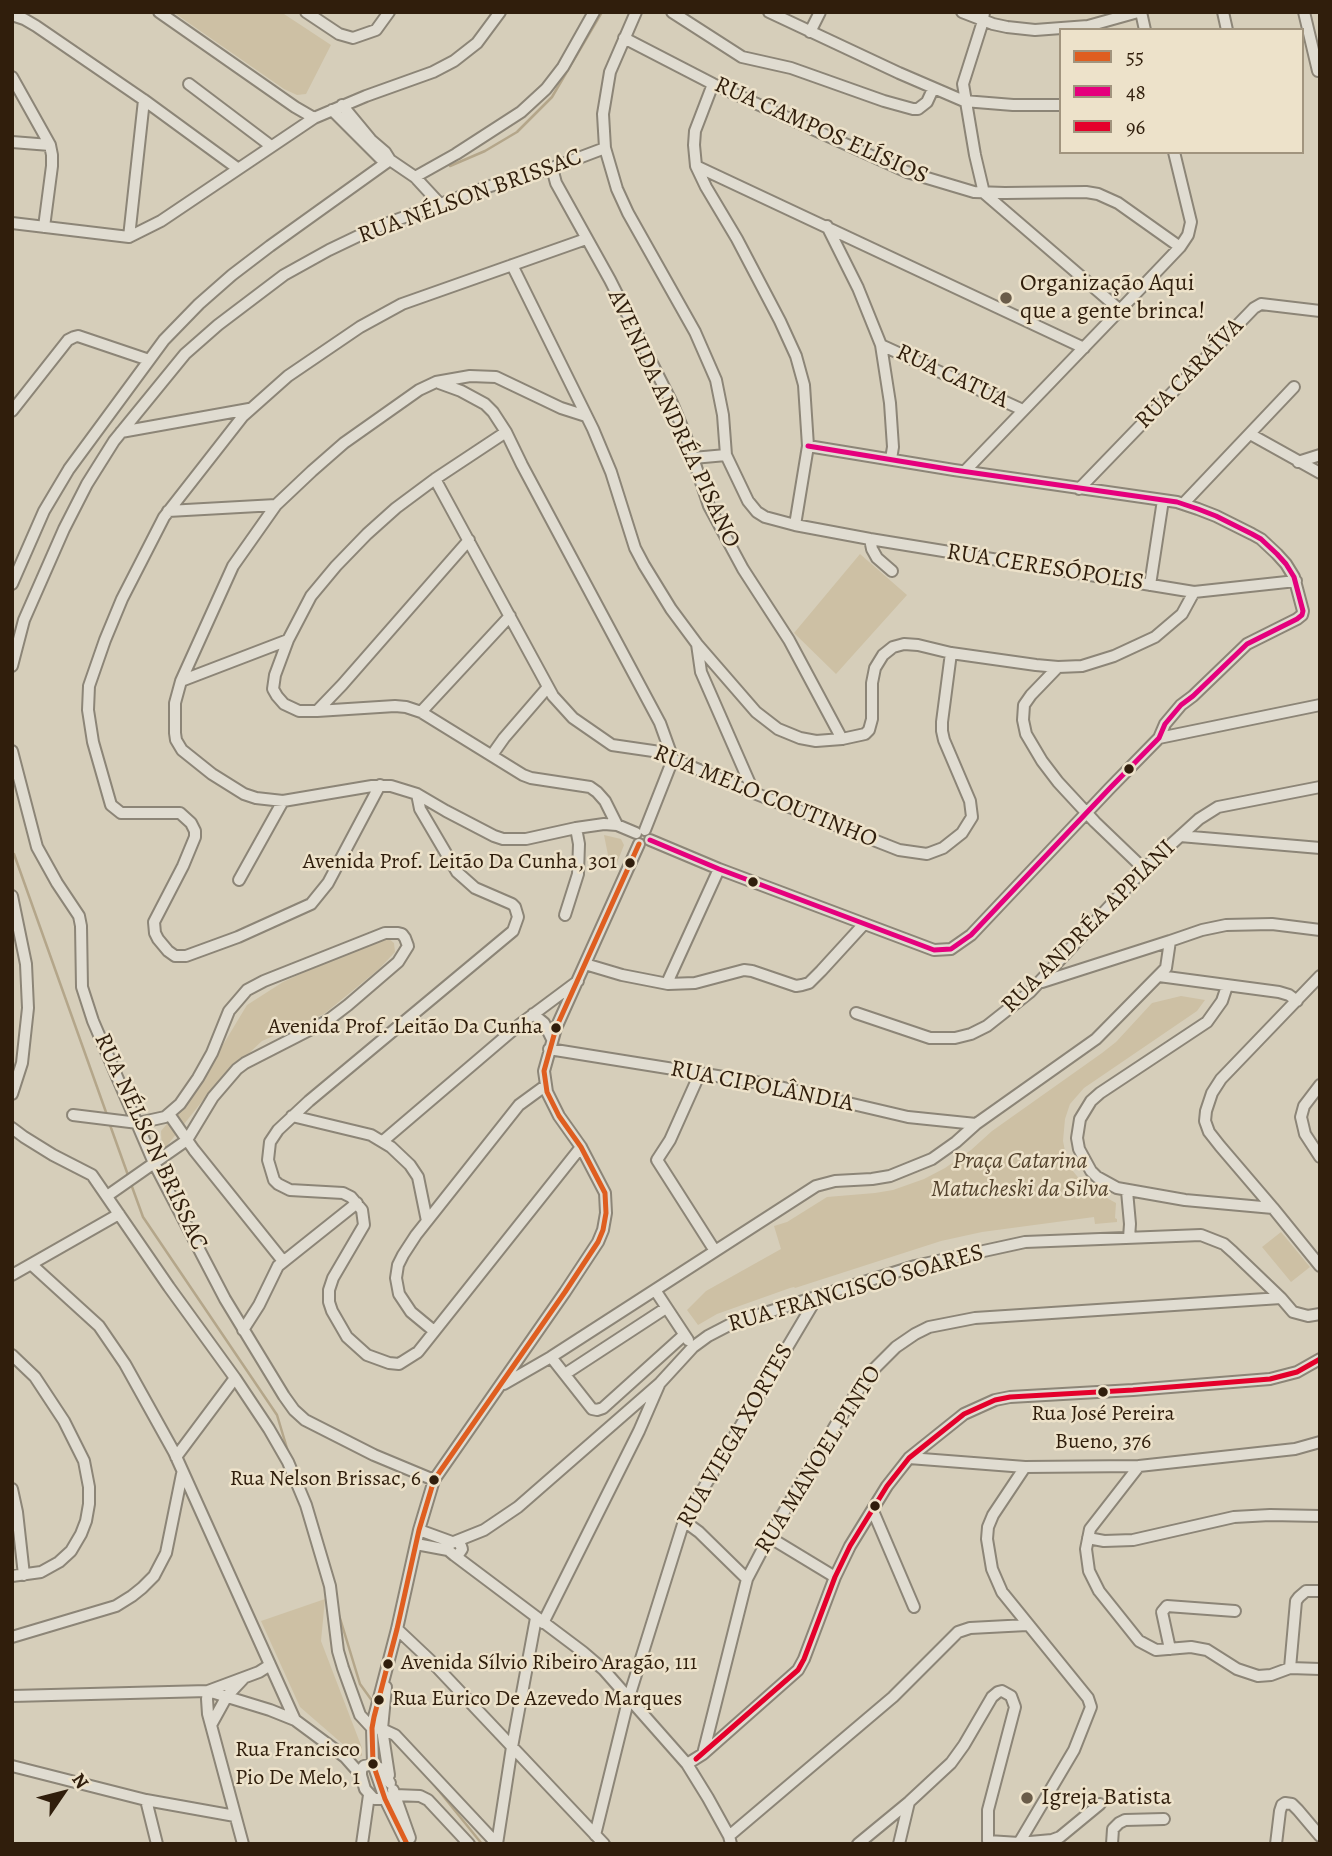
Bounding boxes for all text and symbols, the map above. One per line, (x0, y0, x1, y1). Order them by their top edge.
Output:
legend (1059, 28, 1304, 154)
text: 55 (1126, 43, 1144, 71)
street label: RUA CAMPOS ELÍSIOS (710, 71, 932, 191)
text: 48 (1126, 78, 1146, 106)
text: 96 (1126, 113, 1145, 141)
street label: RUA NÉLSON BRISSAC (354, 143, 586, 251)
place label: Organização Aqui que a gente brinca! (1020, 270, 1205, 326)
street label: AVENIDA ANDRÉA PISANO (600, 285, 746, 553)
marker: Organização Aqui que a gente brinca! (998, 290, 1014, 306)
street label: RUA CARAÍVA (1130, 313, 1250, 435)
street label: RUA CATUA (891, 338, 1013, 416)
street label: RUA CERESÓPOLIS (944, 538, 1146, 598)
street label: RUA MELO COUTINHO (649, 739, 881, 855)
unlabelled marker (1122, 762, 1136, 776)
street label: RUA ANDRÉA APPIANI (996, 834, 1182, 1020)
place label: Avenida Prof. Leitão Da Cunha, 301 (303, 850, 617, 876)
marker: Avenida Prof. Leitão Da Cunha, 301 (623, 856, 637, 870)
unlabelled marker (746, 875, 760, 889)
place label: Avenida Prof. Leitão Da Cunha (268, 1015, 543, 1041)
marker: Avenida Prof. Leitão Da Cunha (549, 1021, 563, 1035)
street label: RUA NÉLSON BRISSAC (87, 1029, 213, 1255)
street label: RUA CIPOLÂNDIA (668, 1055, 856, 1119)
park label: Praça Catarina Matucheski da Silva (931, 1148, 1109, 1204)
street label: RUA FRANCISCO SOARES (725, 1239, 987, 1339)
street label: RUA VIEGA XORTES (672, 1339, 800, 1533)
street label: RUA MANOEL PINTO (749, 1361, 889, 1559)
marker: Rua José Pereira Bueno, 376 (1096, 1385, 1110, 1399)
place label: Rua José Pereira Bueno, 376 (1031, 1402, 1175, 1454)
place label: Rua Nelson Brissac, 6 (230, 1467, 421, 1493)
marker: Rua Nelson Brissac, 6 (427, 1473, 441, 1487)
unlabelled marker (868, 1499, 882, 1513)
place label: Avenida Sílvio Ribeiro Aragão, 111 (401, 1651, 697, 1677)
marker: Avenida Sílvio Ribeiro Aragão, 111 (381, 1657, 395, 1671)
place label: Rua Eurico De Azevedo Marques (392, 1687, 682, 1713)
marker: Rua Eurico De Azevedo Marques (372, 1693, 386, 1707)
place label: Rua Francisco Pio De Melo, 1 (235, 1738, 360, 1790)
marker: Rua Francisco Pio De Melo, 1 (366, 1757, 380, 1771)
north arrow (28, 1758, 98, 1828)
text: N (66, 1768, 95, 1794)
place label: Igreja Batista (1041, 1784, 1172, 1812)
marker: Igreja Batista (1019, 1790, 1035, 1806)

